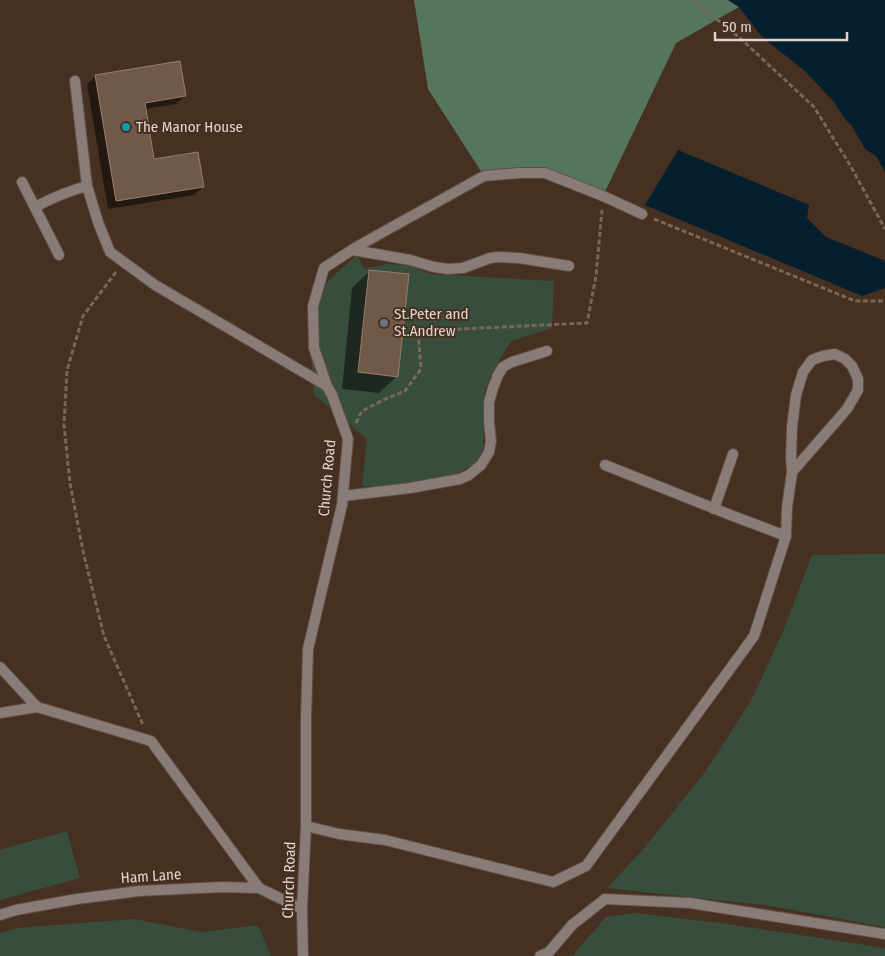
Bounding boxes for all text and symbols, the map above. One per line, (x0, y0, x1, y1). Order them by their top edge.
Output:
scale bar (715, 10, 848, 42)
text: 50 m (722, 18, 752, 36)
place label: The Manor House (136, 118, 243, 136)
marker: The Manor House (120, 121, 132, 133)
place label: St.Peter and St.Andrew (394, 305, 469, 340)
marker: St.Peter and St.Andrew (378, 317, 390, 329)
street label: Church Road (315, 439, 339, 517)
street label: Church Road (279, 841, 299, 919)
street label: Ham Lane (120, 865, 182, 887)

